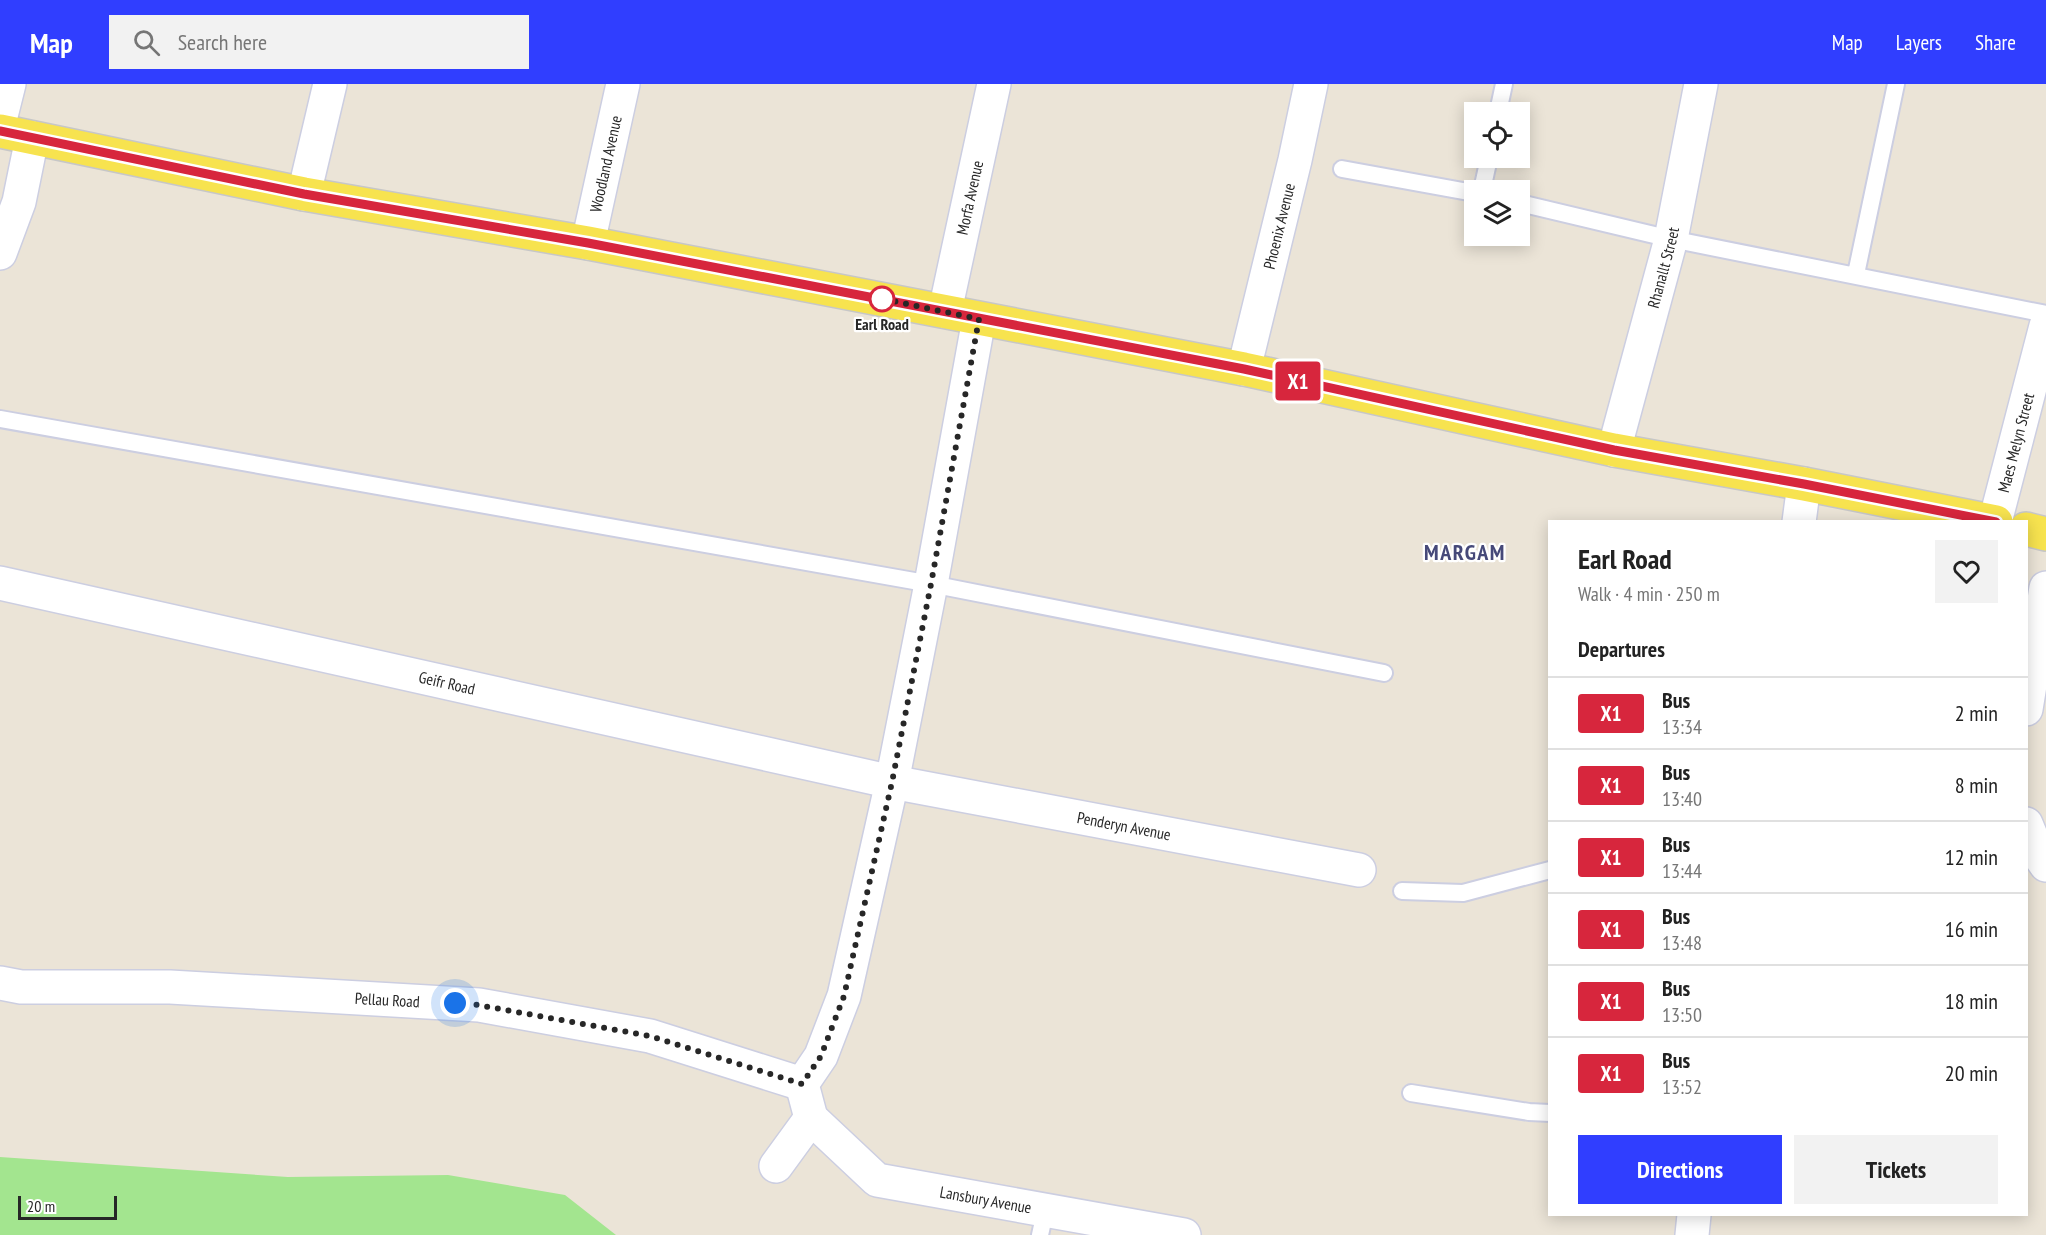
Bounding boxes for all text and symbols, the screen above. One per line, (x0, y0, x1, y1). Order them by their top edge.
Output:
search box (109, 15, 529, 69)
text: Map (30, 24, 73, 61)
icon: search (130, 26, 163, 59)
text: Search here (178, 28, 267, 56)
text: Map (1832, 29, 1863, 56)
text: Layers (1896, 29, 1942, 56)
text: Share (1975, 29, 2016, 56)
map controls (1464, 102, 1530, 246)
button: locate (1464, 102, 1530, 168)
street label: Woodland Avenue (585, 114, 626, 214)
street label: Morfa Avenue (952, 159, 987, 237)
button: layers (1464, 180, 1530, 246)
street label: Phoenix Avenue (1259, 181, 1299, 271)
street label: Rhanallt Street (1643, 225, 1683, 310)
marker: Earl Road (869, 286, 895, 312)
place label: Earl Road (855, 314, 909, 334)
line badge: X1 (1271, 362, 1325, 400)
text: X1 (1287, 368, 1309, 395)
street label: Maes Melyn Street (1993, 390, 2038, 495)
district label: MARGAM (1424, 538, 1506, 566)
text: Earl Road (1578, 540, 1672, 577)
button: heart (1935, 540, 1998, 603)
text: Walk · 4 min · 250 m (1578, 581, 1720, 607)
text: Departures (1578, 635, 1665, 663)
street label: Geifr Road (417, 667, 477, 699)
text: Bus (1662, 686, 1690, 714)
text: 2 min (1955, 699, 1998, 727)
text: X1 (1600, 700, 1622, 727)
text: 13:34 (1662, 714, 1702, 740)
text: Bus (1662, 758, 1690, 786)
text: 8 min (1955, 771, 1998, 799)
text: X1 (1600, 772, 1622, 799)
text: 13:40 (1662, 786, 1702, 812)
street label: Penderyn Avenue (1076, 807, 1172, 844)
text: Bus (1662, 830, 1690, 858)
text: 12 min (1945, 843, 1998, 871)
text: X1 (1600, 844, 1622, 871)
text: 13:44 (1662, 858, 1702, 884)
text: Bus (1662, 902, 1690, 930)
text: 16 min (1945, 915, 1998, 943)
text: X1 (1600, 916, 1622, 943)
text: 13:48 (1662, 930, 1702, 956)
text: Bus (1662, 974, 1690, 1002)
text: 18 min (1945, 987, 1998, 1015)
street label: Pellau Road (354, 988, 420, 1012)
your location (440, 988, 470, 1018)
text: X1 (1600, 988, 1622, 1015)
text: 13:50 (1662, 1002, 1702, 1028)
text: Bus (1662, 1046, 1690, 1074)
text: 20 min (1945, 1059, 1998, 1087)
text: X1 (1600, 1060, 1622, 1087)
text: 13:52 (1662, 1074, 1702, 1100)
button: Directions (1578, 1135, 1782, 1204)
button: Tickets (1794, 1135, 1998, 1204)
street label: Lansbury Avenue (938, 1181, 1033, 1217)
scale bar (18, 1193, 117, 1220)
text: 20 m (27, 1196, 55, 1216)

